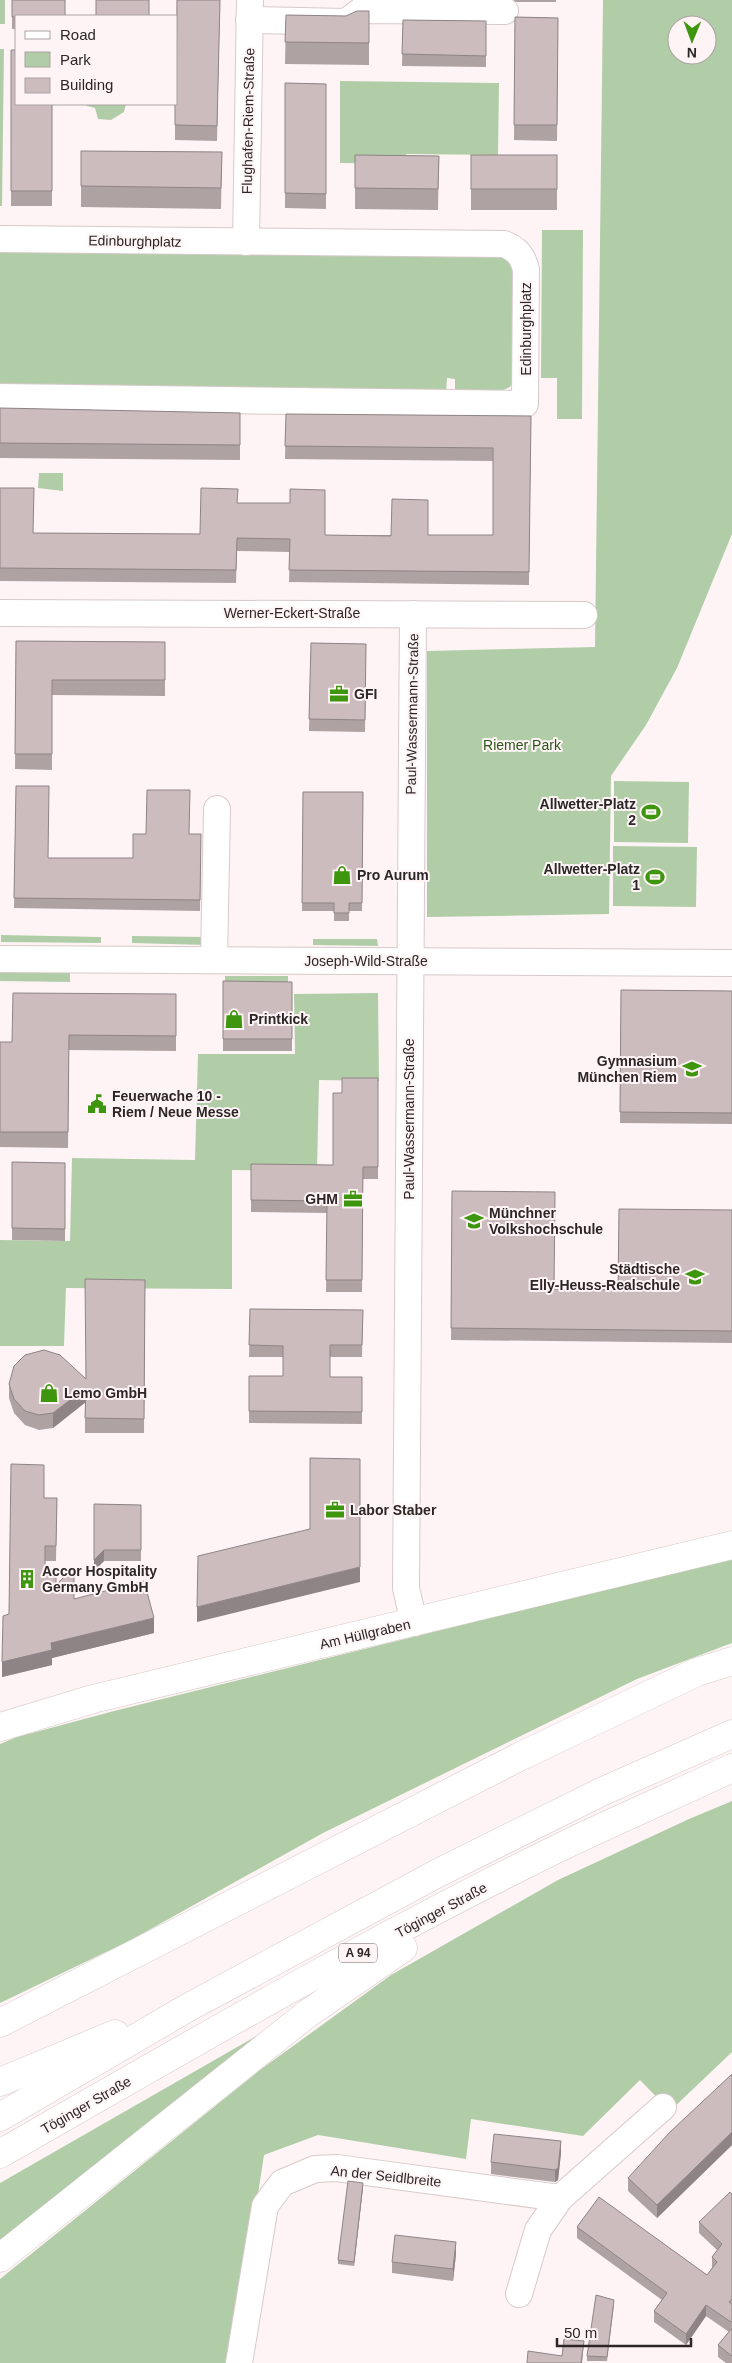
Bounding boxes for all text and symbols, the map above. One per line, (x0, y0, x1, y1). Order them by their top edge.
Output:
legend (15, 15, 178, 105)
north arrow (667, 15, 717, 65)
text: Road (60, 26, 96, 43)
text: N (687, 45, 697, 61)
street label: Flughafen-Riem-Straße (239, 48, 257, 194)
text: Park (60, 51, 91, 68)
text: Building (60, 76, 113, 93)
street label: Edinburghplatz (88, 232, 182, 250)
street label: Edinburghplatz (518, 282, 534, 376)
street label: Werner-Eckert-Straße (224, 605, 361, 621)
street label: Paul-Wassermann-Straße (403, 633, 421, 795)
office icon: GFI (328, 683, 350, 705)
place label: GFI (354, 686, 377, 702)
park label: Riemer Park (483, 737, 562, 753)
place label: Allwetter-Platz 2 (540, 796, 636, 828)
sports icon: Allwetter-Platz 2 (640, 801, 662, 823)
place label: Allwetter-Platz 1 (544, 861, 640, 893)
shop icon: Pro Aurum (331, 864, 353, 886)
sports icon: Allwetter-Platz 1 (644, 866, 666, 888)
place label: Pro Aurum (357, 867, 429, 883)
street label: Joseph-Wild-Straße (304, 953, 428, 969)
shop icon: Printkick (223, 1008, 245, 1030)
place label: Printkick (249, 1011, 308, 1027)
street label: Paul-Wassermann-Straße (401, 1038, 417, 1200)
place label: Gymnasium München Riem (577, 1053, 677, 1085)
school or university icon: Gymnasium München Riem (681, 1058, 703, 1080)
place label: Feuerwache 10 - Riem / Neue Messe (112, 1088, 239, 1120)
public building icon: Feuerwache 10 - Riem / Neue Messe (86, 1093, 108, 1115)
office icon: GHM (342, 1188, 364, 1210)
place label: GHM (305, 1191, 338, 1207)
place label: Münchner Volkshochschule (489, 1205, 603, 1237)
school or university icon: Münchner Volkshochschule (463, 1210, 485, 1232)
place label: Städtische Elly-Heuss-Realschule (530, 1261, 680, 1293)
school or university icon: Städtische Elly-Heuss-Realschule (684, 1266, 706, 1288)
shop icon: Lemo GmbH (38, 1382, 60, 1404)
place label: Lemo GmbH (64, 1385, 147, 1401)
office icon: Labor Staber (324, 1499, 346, 1521)
place label: Labor Staber (350, 1502, 437, 1518)
place label: Accor Hospitality Germany GmbH (42, 1563, 157, 1595)
building icon: Accor Hospitality Germany GmbH (16, 1568, 38, 1590)
street label: Am Hüllgraben (318, 1616, 412, 1652)
street label: Töginger Straße (393, 1879, 490, 1941)
road number: A 94 (339, 1944, 377, 1962)
street label: Töginger Straße (38, 2073, 134, 2137)
street label: An der Seidlbreite (330, 2162, 442, 2190)
scale bar (557, 2316, 691, 2348)
text: 50 m (564, 2324, 597, 2341)

